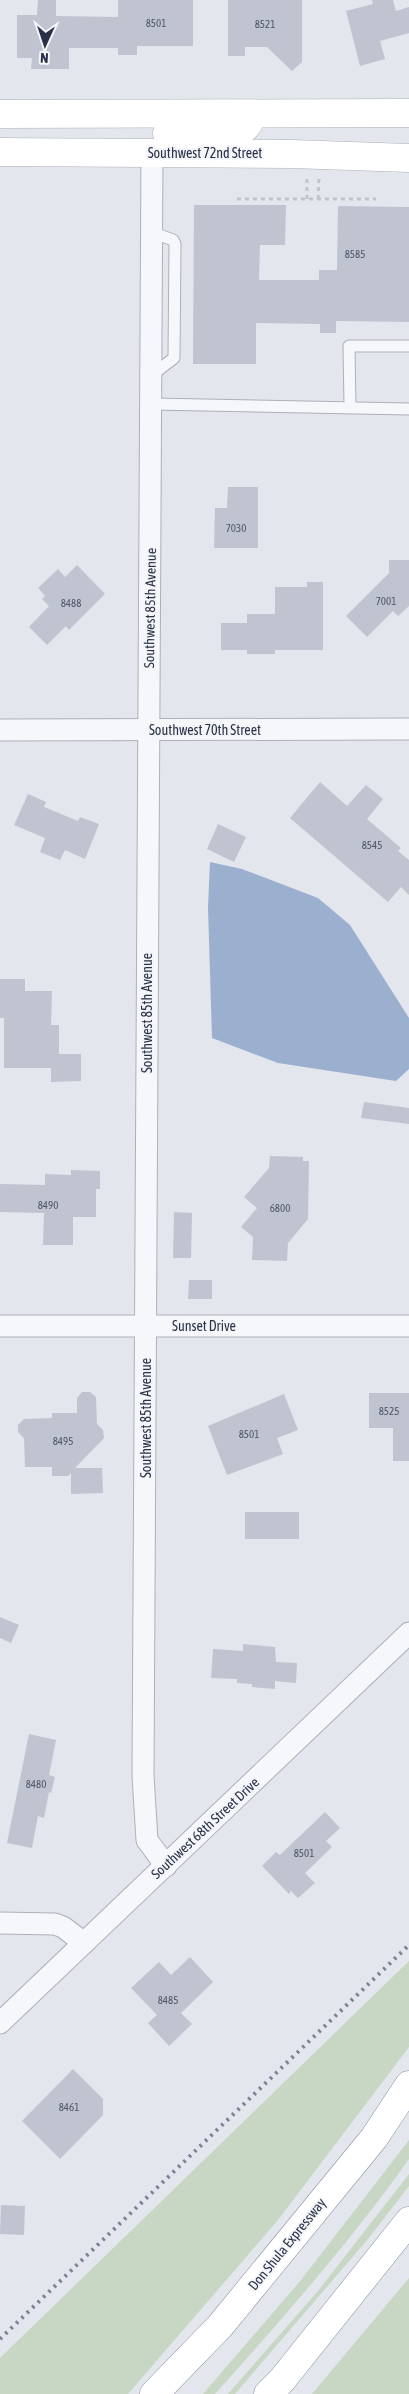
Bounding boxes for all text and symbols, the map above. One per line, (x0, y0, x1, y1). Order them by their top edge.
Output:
house number: 8501 (146, 17, 166, 29)
house number: 8521 (255, 18, 275, 30)
north arrow (20, 20, 70, 70)
text: N (40, 50, 49, 66)
street label: Southwest 72nd Street (148, 145, 262, 161)
house number: 8585 (345, 248, 365, 260)
house number: 7030 (226, 522, 246, 534)
street label: Southwest 85th Avenue (141, 548, 159, 668)
house number: 7001 (376, 595, 396, 607)
house number: 8488 (61, 597, 81, 609)
street label: Southwest 70th Street (149, 722, 261, 738)
house number: 8545 (362, 839, 382, 851)
street label: Southwest 85th Avenue (139, 953, 155, 1073)
house number: 8490 (38, 1199, 58, 1211)
house number: 6800 (270, 1202, 290, 1214)
street label: Sunset Drive (172, 1318, 236, 1334)
street label: Southwest 85th Avenue (138, 1358, 154, 1478)
house number: 8525 (379, 1405, 399, 1417)
house number: 8501 (239, 1428, 259, 1440)
house number: 8495 (53, 1435, 73, 1447)
street label: Southwest 68th Street Drive (148, 1774, 262, 1882)
house number: 8480 (26, 1778, 46, 1790)
house number: 8501 (294, 1847, 314, 1859)
house number: 8485 (158, 1994, 178, 2006)
house number: 8461 (59, 2101, 79, 2113)
street label: Don Shula Expressway (245, 2195, 329, 2293)

